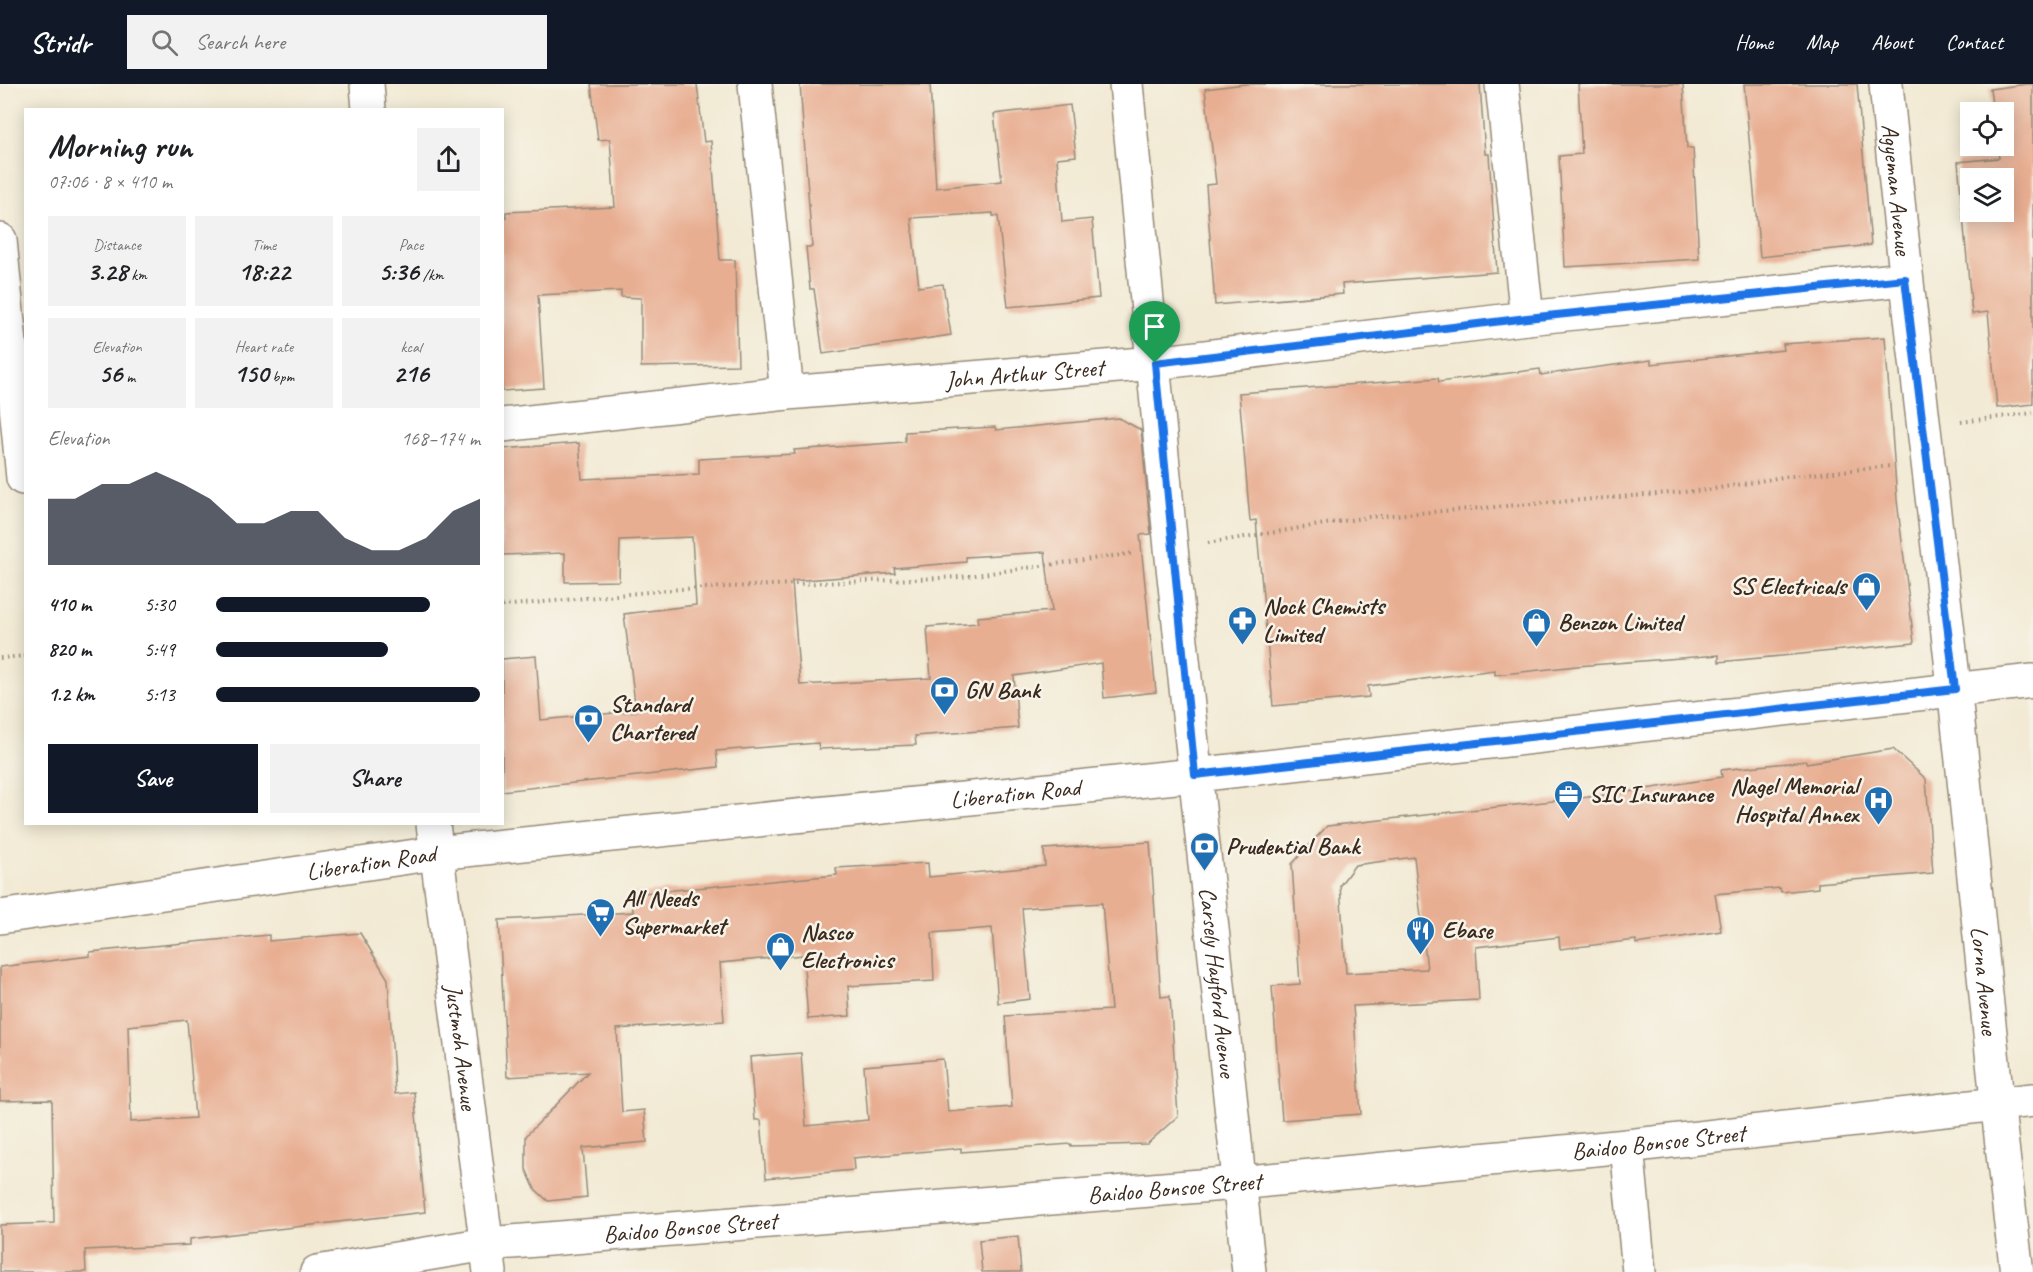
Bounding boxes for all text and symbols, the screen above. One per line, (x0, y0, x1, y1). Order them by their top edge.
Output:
search box (127, 15, 547, 69)
text: Stridr (30, 25, 91, 60)
icon: search (148, 26, 181, 59)
text: Search here (196, 28, 285, 56)
text: Home (1735, 29, 1773, 55)
text: Map (1806, 29, 1838, 55)
text: About (1871, 29, 1913, 55)
text: Contact (1946, 29, 2003, 55)
map controls (1960, 102, 2014, 222)
button: locate (1960, 102, 2014, 156)
street label: Agyeman Avenue (1875, 122, 1919, 259)
text: Morning run (48, 125, 192, 167)
button: share (417, 128, 480, 191)
button: layers (1960, 168, 2014, 222)
text: 07:06 · 8 × 410 m (48, 169, 172, 194)
text: Distance (93, 235, 141, 255)
text: Time (252, 235, 276, 255)
text: Pace (399, 235, 423, 255)
text: 3.28 (87, 255, 127, 288)
text: 18:22 (238, 255, 290, 288)
text: 5:36 (378, 255, 419, 288)
text: km (127, 265, 147, 285)
text: /km (419, 265, 444, 285)
pin (1129, 301, 1180, 363)
icon: arrive (1138, 310, 1171, 343)
text: Elevation (92, 337, 142, 357)
text: Heart rate (235, 337, 293, 357)
text: kcal (400, 337, 422, 357)
street label: John Arthur Street (943, 352, 1108, 395)
text: 56 (99, 357, 122, 390)
text: 150 (234, 357, 268, 390)
text: 216 (393, 357, 429, 390)
text: m (122, 367, 135, 387)
text: bpm (268, 367, 294, 387)
text: Elevation (48, 426, 110, 451)
text: 168–174 m (401, 426, 480, 451)
shop icon: SS Electricals (1851, 570, 1883, 612)
place label: SS Electricals (1730, 571, 1849, 601)
place label: Nock Chemists Limited (1263, 591, 1387, 649)
text: 410 m (48, 592, 91, 617)
text: 5:30 (144, 592, 175, 617)
pharmacy icon: Nock Chemists Limited (1226, 604, 1258, 646)
shop icon: Benzon Limited (1521, 606, 1553, 648)
place label: Benzon Limited (1558, 607, 1686, 637)
text: 820 m (48, 637, 91, 662)
text: 5:49 (144, 637, 175, 662)
bank icon: GN Bank (928, 674, 960, 716)
place label: GN Bank (965, 675, 1042, 705)
text: 1.2 km (48, 682, 95, 707)
text: 5:13 (144, 682, 175, 707)
place label: Standard Chartered (610, 689, 699, 747)
bank icon: Standard Chartered (573, 702, 605, 744)
button: Save (48, 744, 258, 813)
button: Share (270, 744, 480, 813)
place label: Nagel Memorial Hospital Annex (1730, 771, 1863, 829)
street label: Liberation Road (949, 772, 1085, 815)
office icon: SIC Insurance (1552, 778, 1584, 820)
place label: SIC Insurance (1589, 779, 1715, 809)
hospital icon: Nagel Memorial Hospital Annex (1863, 784, 1895, 826)
bank icon: Prudential Bank (1189, 830, 1221, 872)
place label: Prudential Bank (1226, 831, 1361, 861)
street label: Liberation Road (304, 838, 441, 887)
place label: All Needs Supermarket (622, 883, 729, 941)
street label: Carsely Hayford Avenue (1193, 886, 1243, 1081)
supermarket icon: All Needs Supermarket (585, 896, 617, 938)
restaurant icon: Ebase (1405, 914, 1437, 956)
place label: Ebase (1442, 915, 1494, 945)
place label: Nasco Electronics (801, 917, 896, 975)
street label: Lorna Avenue (1964, 925, 2005, 1038)
shop icon: Nasco Electronics (764, 930, 796, 972)
street label: Justmoh Avenue (438, 982, 485, 1114)
street label: Baidoo Bonsoe Street (1570, 1117, 1749, 1166)
street label: Baidoo Bonsoe Street (1086, 1165, 1266, 1210)
street label: Baidoo Bonsoe Street (602, 1205, 781, 1249)

